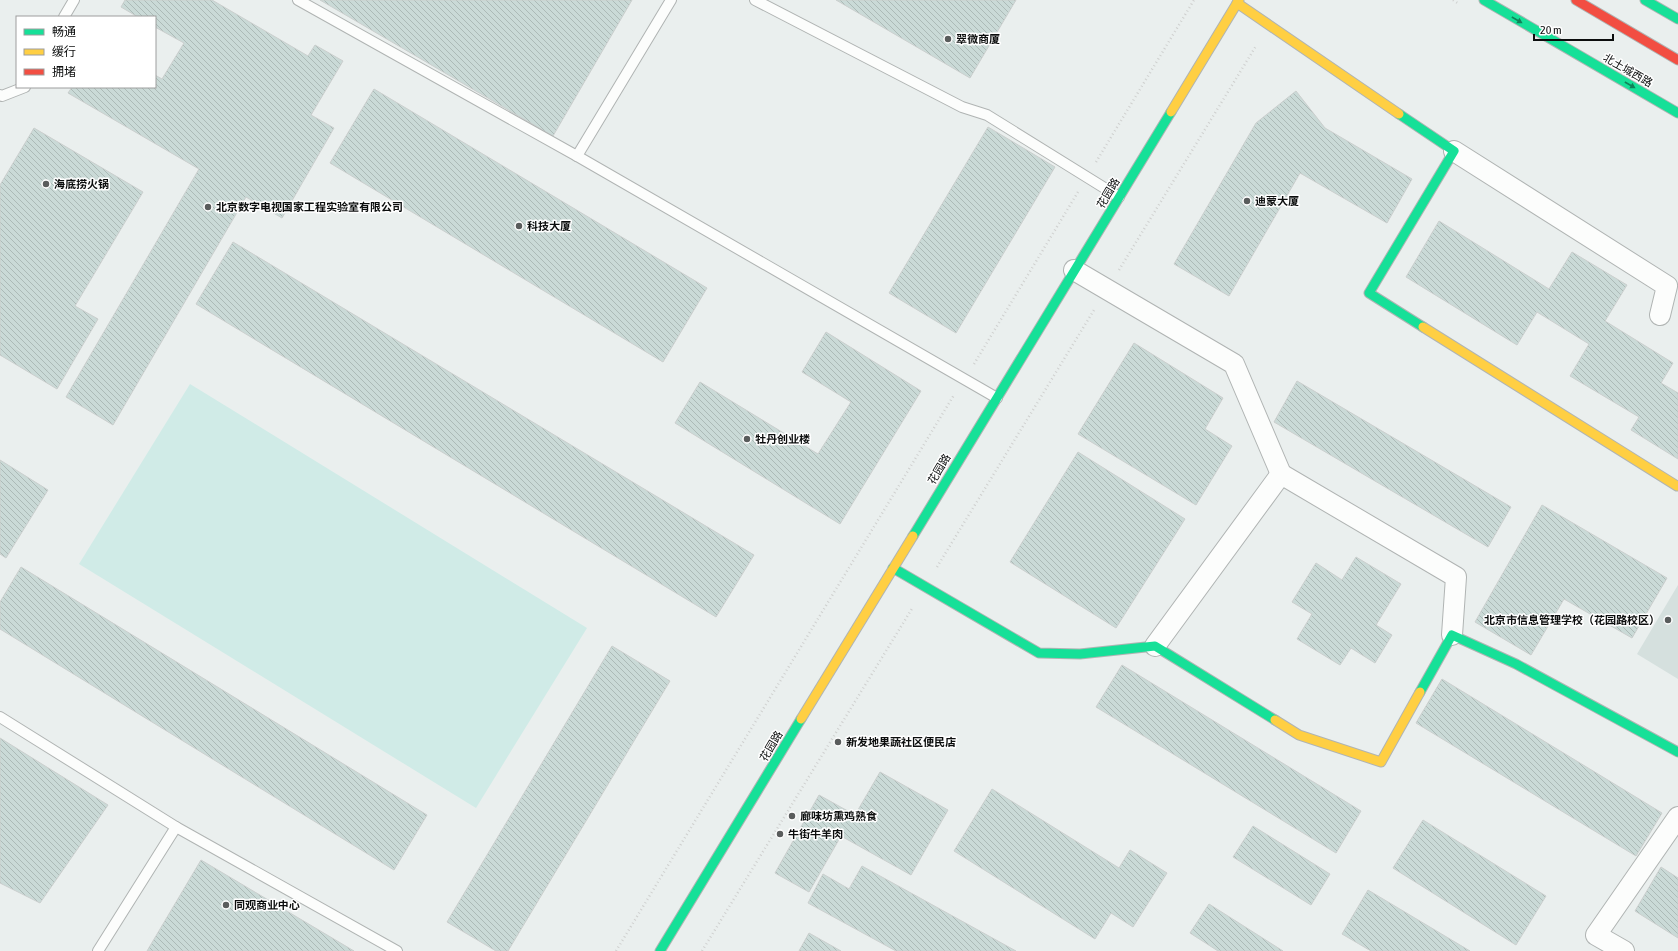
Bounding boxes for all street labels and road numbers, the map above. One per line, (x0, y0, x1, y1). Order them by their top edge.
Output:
street label: 北土城西路 (1601, 51, 1655, 89)
street label: 花园路 (1094, 176, 1122, 210)
street label: 花园路 (925, 452, 953, 486)
street label: 花园路 (757, 729, 785, 763)

